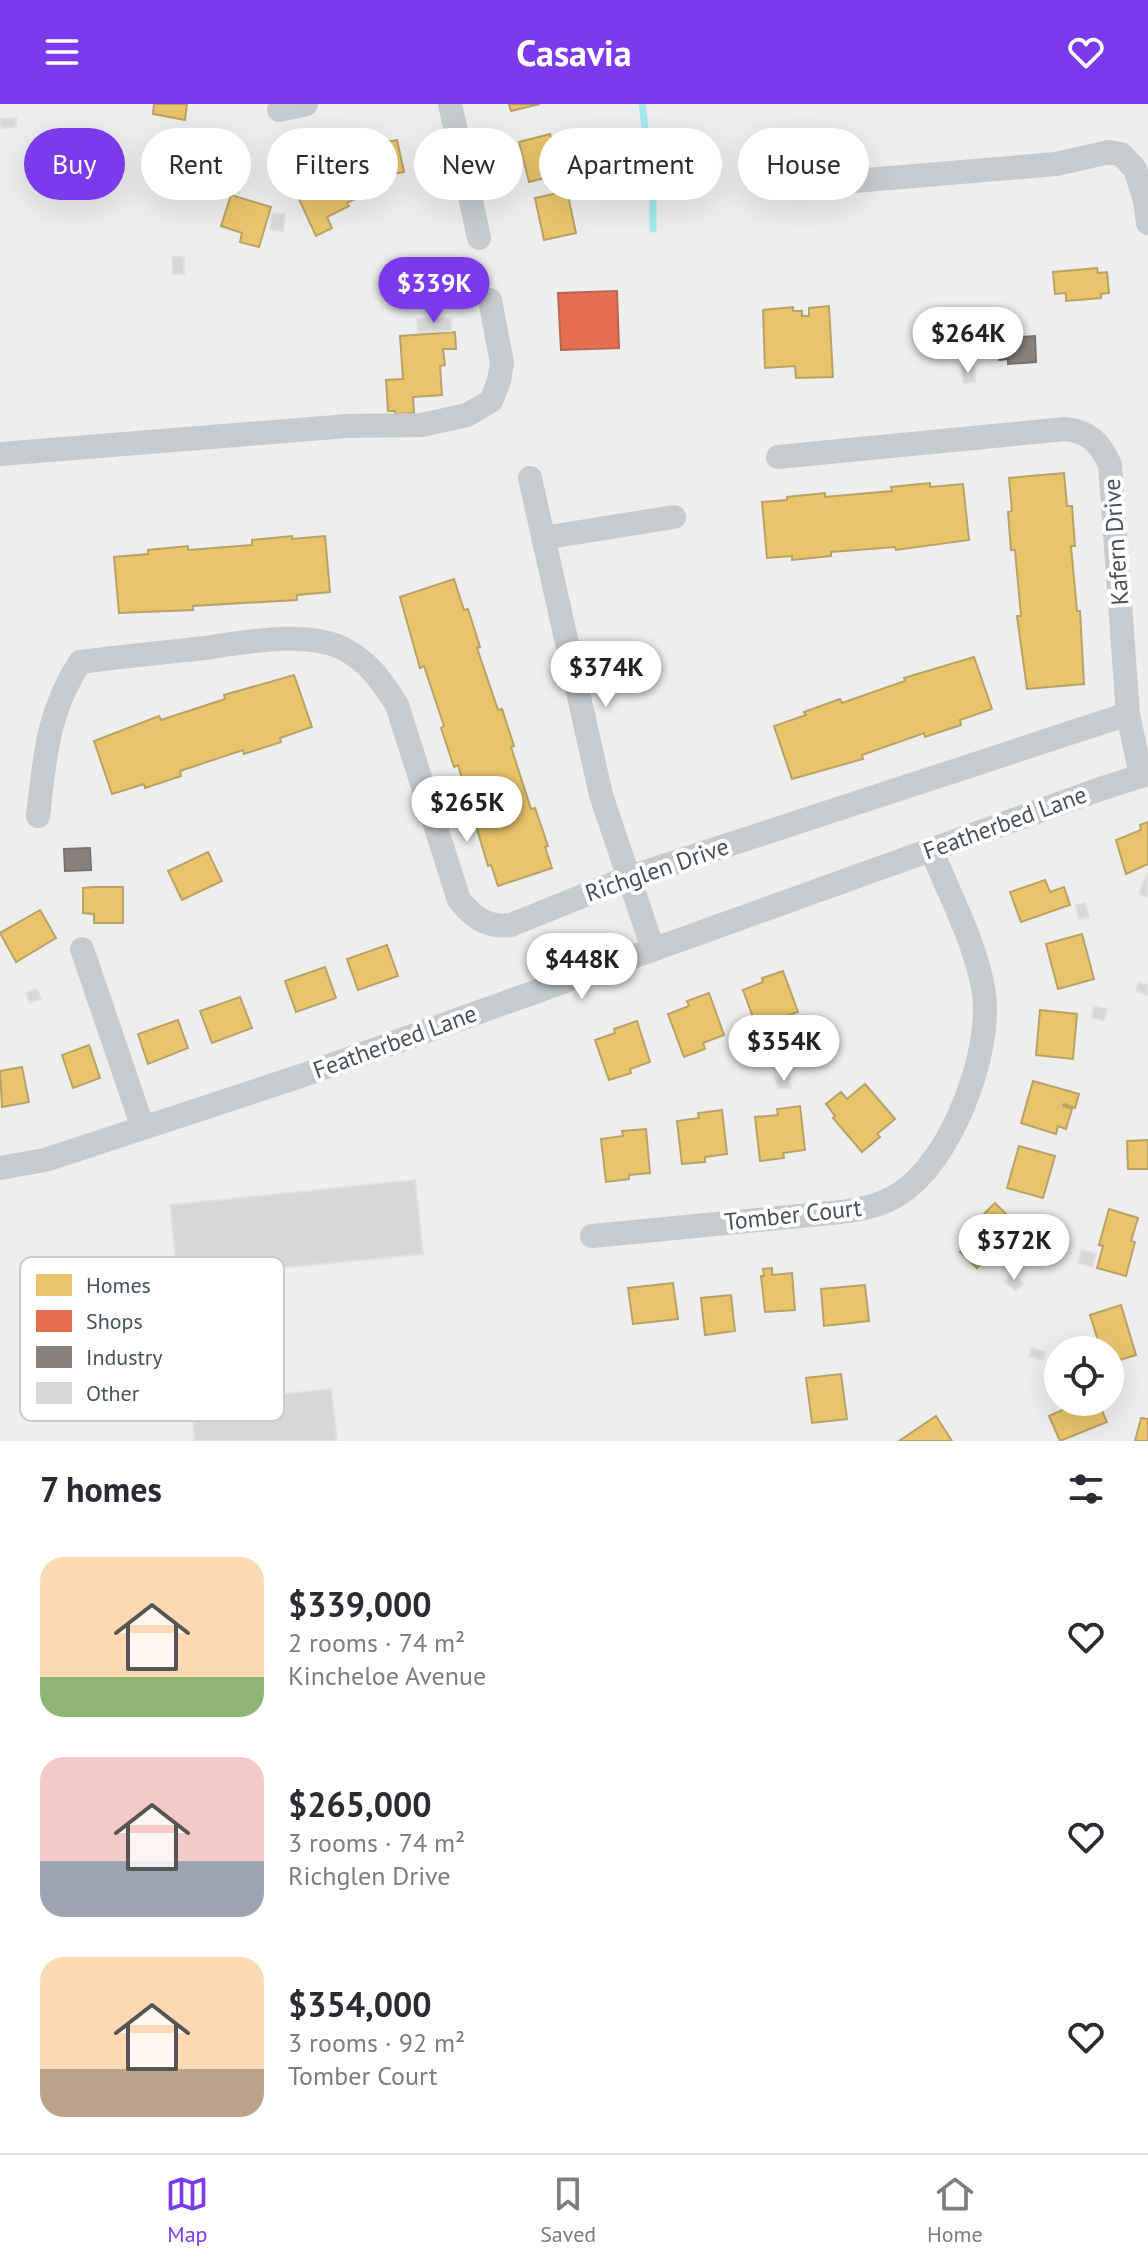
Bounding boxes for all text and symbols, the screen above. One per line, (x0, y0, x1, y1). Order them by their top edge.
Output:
text: Casavia (516, 29, 632, 76)
icon: menu (40, 30, 84, 74)
icon: heart (1064, 30, 1108, 74)
chip: Buy (24, 128, 125, 200)
chip: Rent (141, 128, 251, 200)
chip: Filters (267, 128, 398, 200)
chip: New (414, 128, 523, 200)
chip: Apartment (539, 128, 722, 200)
chip: House (738, 128, 869, 200)
pin: $339K (378, 257, 490, 325)
text: $339K (396, 266, 472, 299)
pin: $264K (912, 307, 1024, 375)
text: $264K (930, 316, 1006, 349)
street label: Kafern Drive (1096, 478, 1135, 606)
pin: $374K (550, 641, 662, 709)
text: $374K (568, 650, 644, 683)
pin: $265K (411, 776, 523, 844)
street label: Featherbed Lane (919, 779, 1091, 866)
text: $265K (429, 785, 505, 818)
street label: Richglen Drive (581, 830, 733, 909)
pin: $448K (526, 933, 638, 1001)
text: $448K (544, 942, 620, 975)
street label: Featherbed Lane (309, 998, 481, 1085)
pin: $354K (728, 1015, 840, 1083)
text: $354K (746, 1024, 822, 1057)
street label: Tomber Court (723, 1192, 863, 1237)
pin: $372K (958, 1214, 1070, 1282)
text: $372K (976, 1223, 1052, 1256)
legend (20, 1257, 284, 1421)
text: Homes (86, 1271, 151, 1299)
text: Shops (86, 1307, 143, 1335)
map controls (1044, 1336, 1124, 1416)
button: locate (1044, 1336, 1124, 1416)
text: Industry (86, 1343, 163, 1371)
text: Other (86, 1379, 140, 1407)
text: 7 homes (40, 1467, 162, 1511)
icon: filters (1064, 1467, 1108, 1511)
text: $339,000 (288, 1582, 432, 1626)
icon: home (104, 1589, 200, 1685)
icon: heart (1064, 1615, 1108, 1659)
text: 2 rooms · 74 m² (288, 1626, 465, 1659)
text: Kincheloe Avenue (288, 1659, 486, 1692)
text: $265,000 (288, 1782, 432, 1826)
icon: home (104, 1789, 200, 1885)
icon: heart (1064, 1815, 1108, 1859)
text: 3 rooms · 74 m² (288, 1826, 465, 1859)
text: Richglen Drive (288, 1859, 451, 1892)
text: $354,000 (288, 1982, 432, 2026)
icon: home (104, 1989, 200, 2085)
icon: heart (1064, 2015, 1108, 2059)
text: 3 rooms · 92 m² (288, 2026, 465, 2059)
text: Tomber Court (288, 2059, 438, 2092)
tab: Map (165, 2172, 209, 2248)
tab: Saved (540, 2172, 596, 2248)
tab: Home (927, 2172, 983, 2248)

